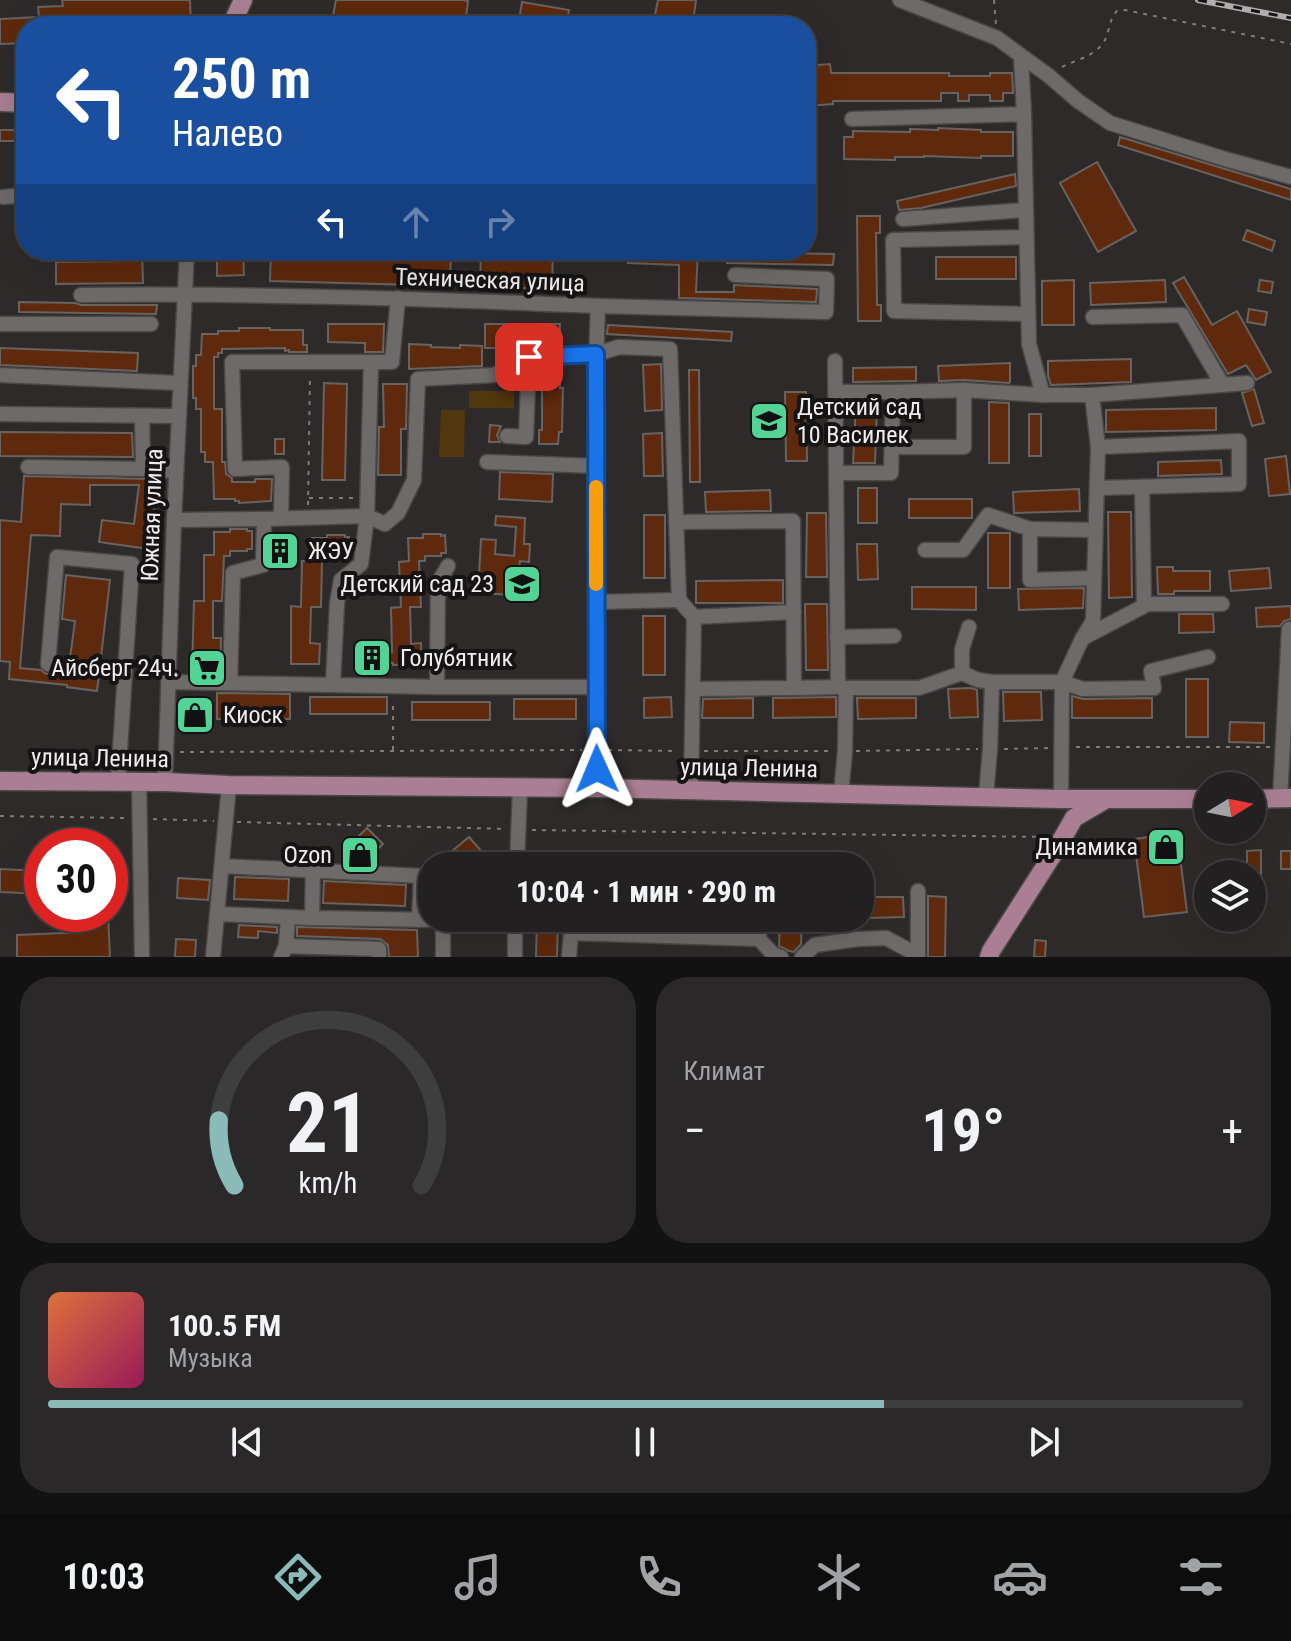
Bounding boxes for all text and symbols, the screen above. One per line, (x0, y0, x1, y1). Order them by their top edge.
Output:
text: 250 m (172, 46, 311, 112)
icon: left (40, 48, 144, 152)
text: Налево (172, 113, 283, 155)
icon: left (310, 200, 354, 244)
icon: ahead (394, 200, 438, 244)
icon: right (478, 200, 522, 244)
street label: Техническая улица (395, 263, 585, 297)
pin (495, 323, 563, 391)
icon: arrive (507, 335, 551, 379)
place label: Детский сад 10 Василек (797, 393, 921, 449)
school or university icon: Детский сад 10 Василек (748, 400, 790, 442)
street label: Южная улица (136, 448, 168, 582)
building icon: ЖЭУ (259, 530, 301, 572)
place label: ЖЭУ (308, 537, 354, 565)
school or university icon: Детский сад 23 (501, 563, 543, 605)
place label: Детский сад 23 (341, 570, 494, 598)
building icon: Голубятник (351, 637, 393, 679)
place label: Голубятник (400, 644, 513, 672)
supermarket icon: Айсберг 24ч. (186, 647, 228, 689)
place label: Айсберг 24ч. (51, 654, 179, 682)
shop icon: Киоск (174, 694, 216, 736)
place label: Киоск (223, 701, 284, 729)
position arrow (555, 727, 639, 811)
street label: улица Ленина (31, 743, 169, 773)
street label: улица Ленина (680, 753, 818, 783)
north arrow (1194, 772, 1266, 844)
map controls (1194, 772, 1266, 932)
shop icon: Динамика (1145, 826, 1187, 868)
speed limit sign: 30 (24, 828, 128, 932)
place label: Динамика (1035, 833, 1138, 861)
shop icon: Ozon (339, 834, 381, 876)
place label: Ozon (284, 841, 332, 869)
button: layers (1194, 860, 1266, 932)
text: 10:04 · 1 мин · 290 m (516, 874, 776, 909)
text: Климат (684, 1056, 765, 1086)
text: 21 (286, 1075, 370, 1172)
text: 19° (921, 1095, 1005, 1166)
text: − (684, 1105, 706, 1157)
text: + (1221, 1105, 1243, 1157)
text: km/h (298, 1166, 357, 1200)
text: 100.5 FM (168, 1308, 281, 1343)
text: Музыка (168, 1343, 253, 1373)
icon: previous (225, 1420, 269, 1464)
icon: pause (623, 1420, 667, 1464)
icon: next (1022, 1420, 1066, 1464)
icon: directions (270, 1549, 326, 1605)
icon: music (450, 1549, 506, 1605)
icon: phone (631, 1549, 687, 1605)
icon: climate (811, 1549, 867, 1605)
icon: car (992, 1549, 1048, 1605)
icon: filters (1173, 1549, 1229, 1605)
text: 10:03 (62, 1556, 145, 1598)

